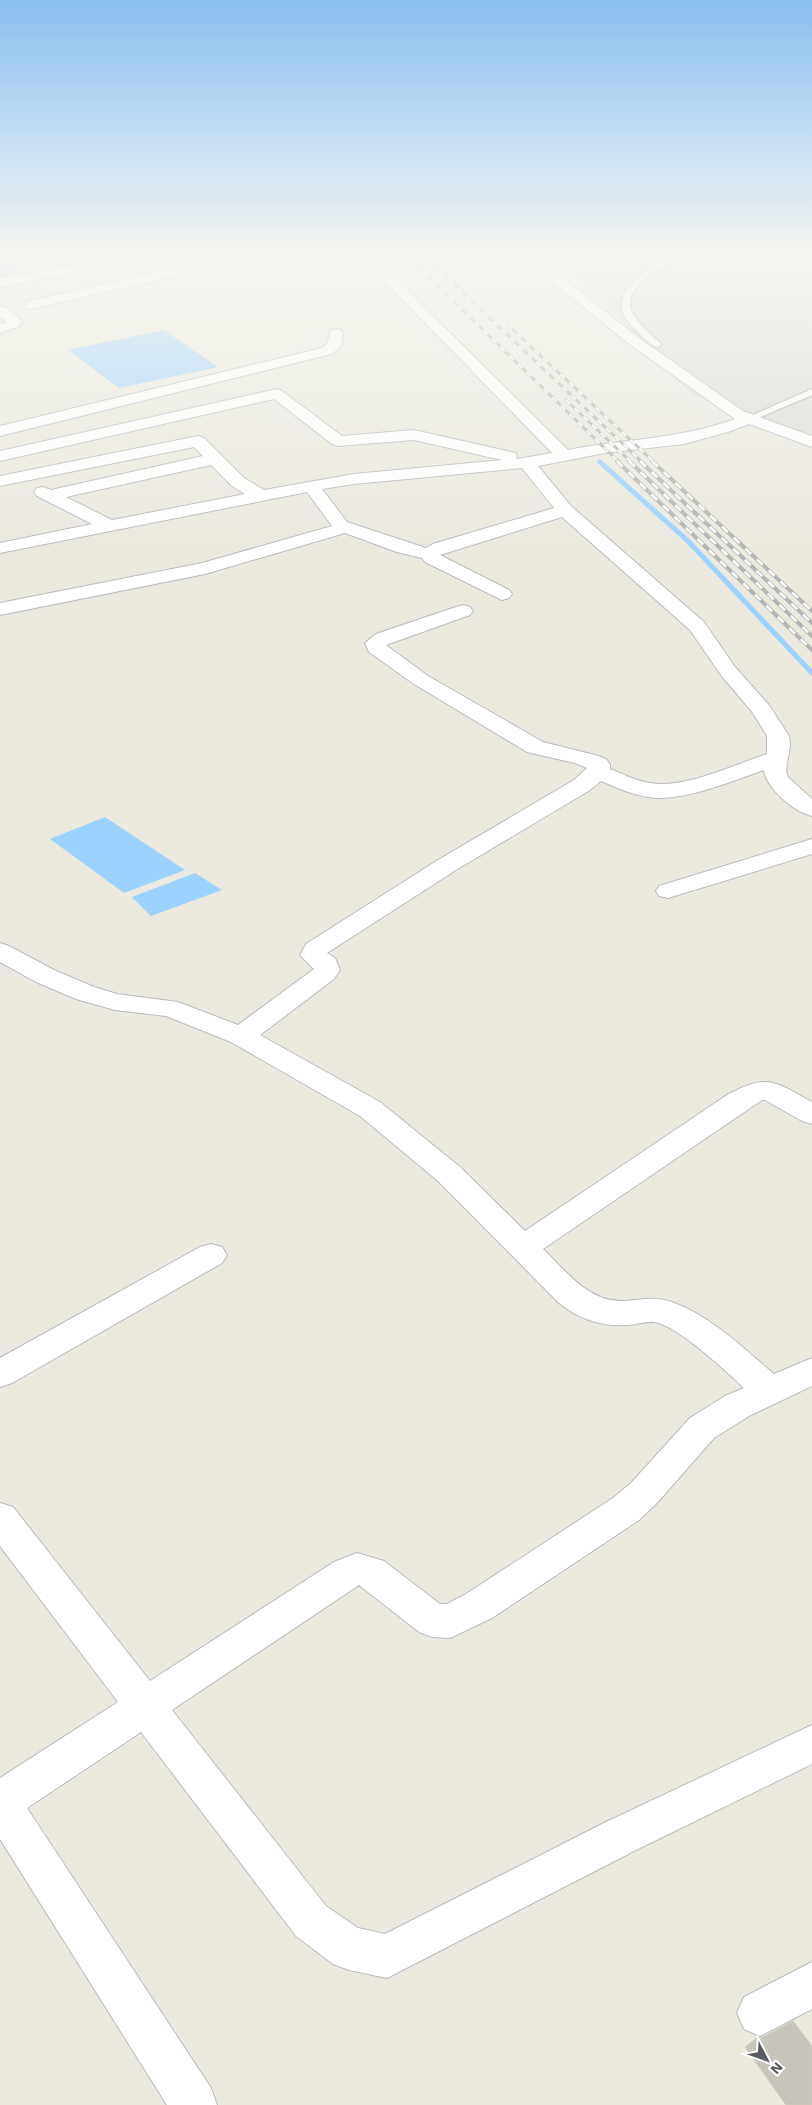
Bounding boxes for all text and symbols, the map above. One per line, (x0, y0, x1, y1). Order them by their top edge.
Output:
north arrow (742, 2035, 792, 2085)
text: N (767, 2059, 786, 2078)

